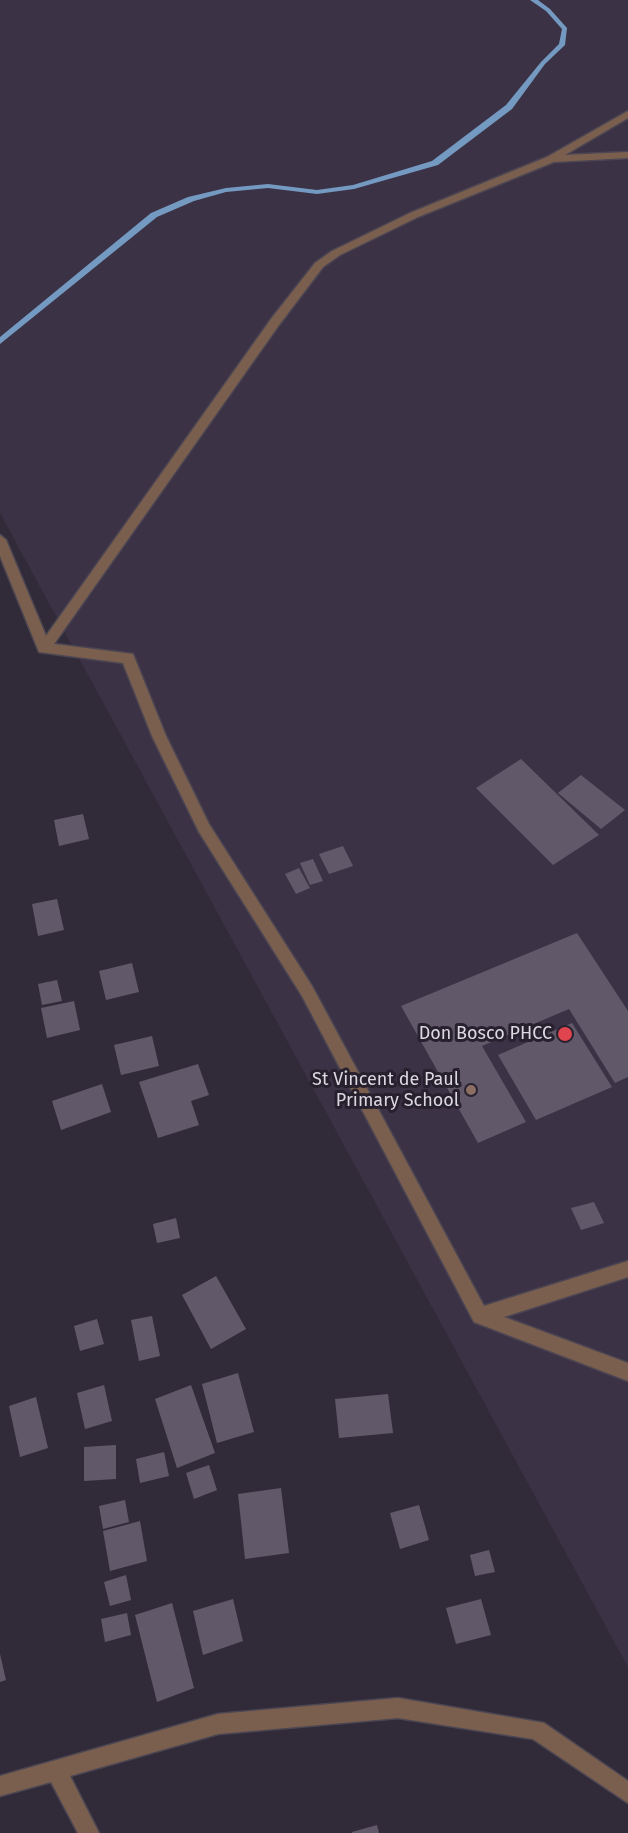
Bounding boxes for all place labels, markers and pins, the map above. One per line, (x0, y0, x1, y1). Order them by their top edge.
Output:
place label: Don Bosco PHCC (419, 1023, 552, 1045)
marker: Don Bosco PHCC (556, 1025, 574, 1043)
place label: St Vincent de Paul Primary School (312, 1069, 459, 1112)
marker: St Vincent de Paul Primary School (464, 1083, 478, 1097)

